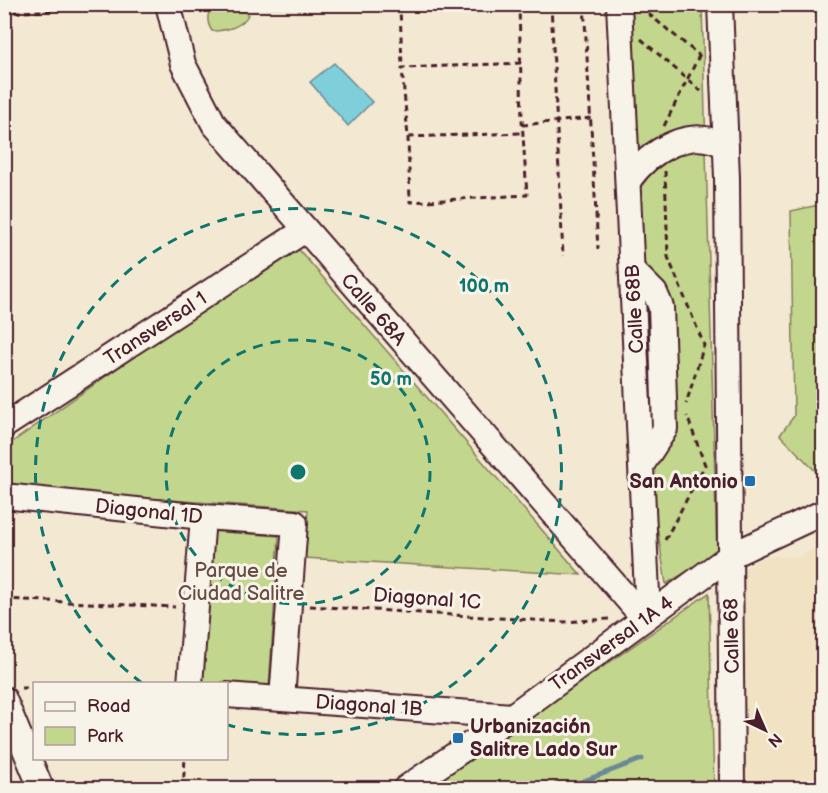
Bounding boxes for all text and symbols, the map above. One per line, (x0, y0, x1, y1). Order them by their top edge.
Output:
street label: Calle 68B (621, 264, 649, 354)
street label: Calle 68A (335, 269, 412, 351)
text: 100 m (459, 276, 509, 297)
street label: Transversal 1 (100, 287, 211, 371)
text: 50 m (370, 369, 412, 390)
centre of rings (288, 462, 308, 482)
place label: San Antonio (630, 470, 738, 494)
marker: San Antonio (743, 474, 757, 488)
street label: Diagonal 1D (94, 494, 204, 530)
park label: Parque de Ciudad Salitre (178, 559, 304, 606)
street label: Diagonal 1C (372, 583, 482, 615)
street label: Transversal 1A 4 (545, 591, 678, 697)
street label: Calle 68 (719, 598, 745, 674)
legend (33, 682, 228, 760)
street label: Diagonal 1B (315, 690, 424, 722)
text: Road (87, 696, 131, 717)
north arrow (735, 700, 795, 760)
place label: Urbanización Salitre Lado Sur (470, 715, 618, 762)
text: Park (87, 726, 123, 747)
text: N (763, 729, 785, 751)
marker: Urbanización Salitre Lado Sur (451, 731, 465, 745)

